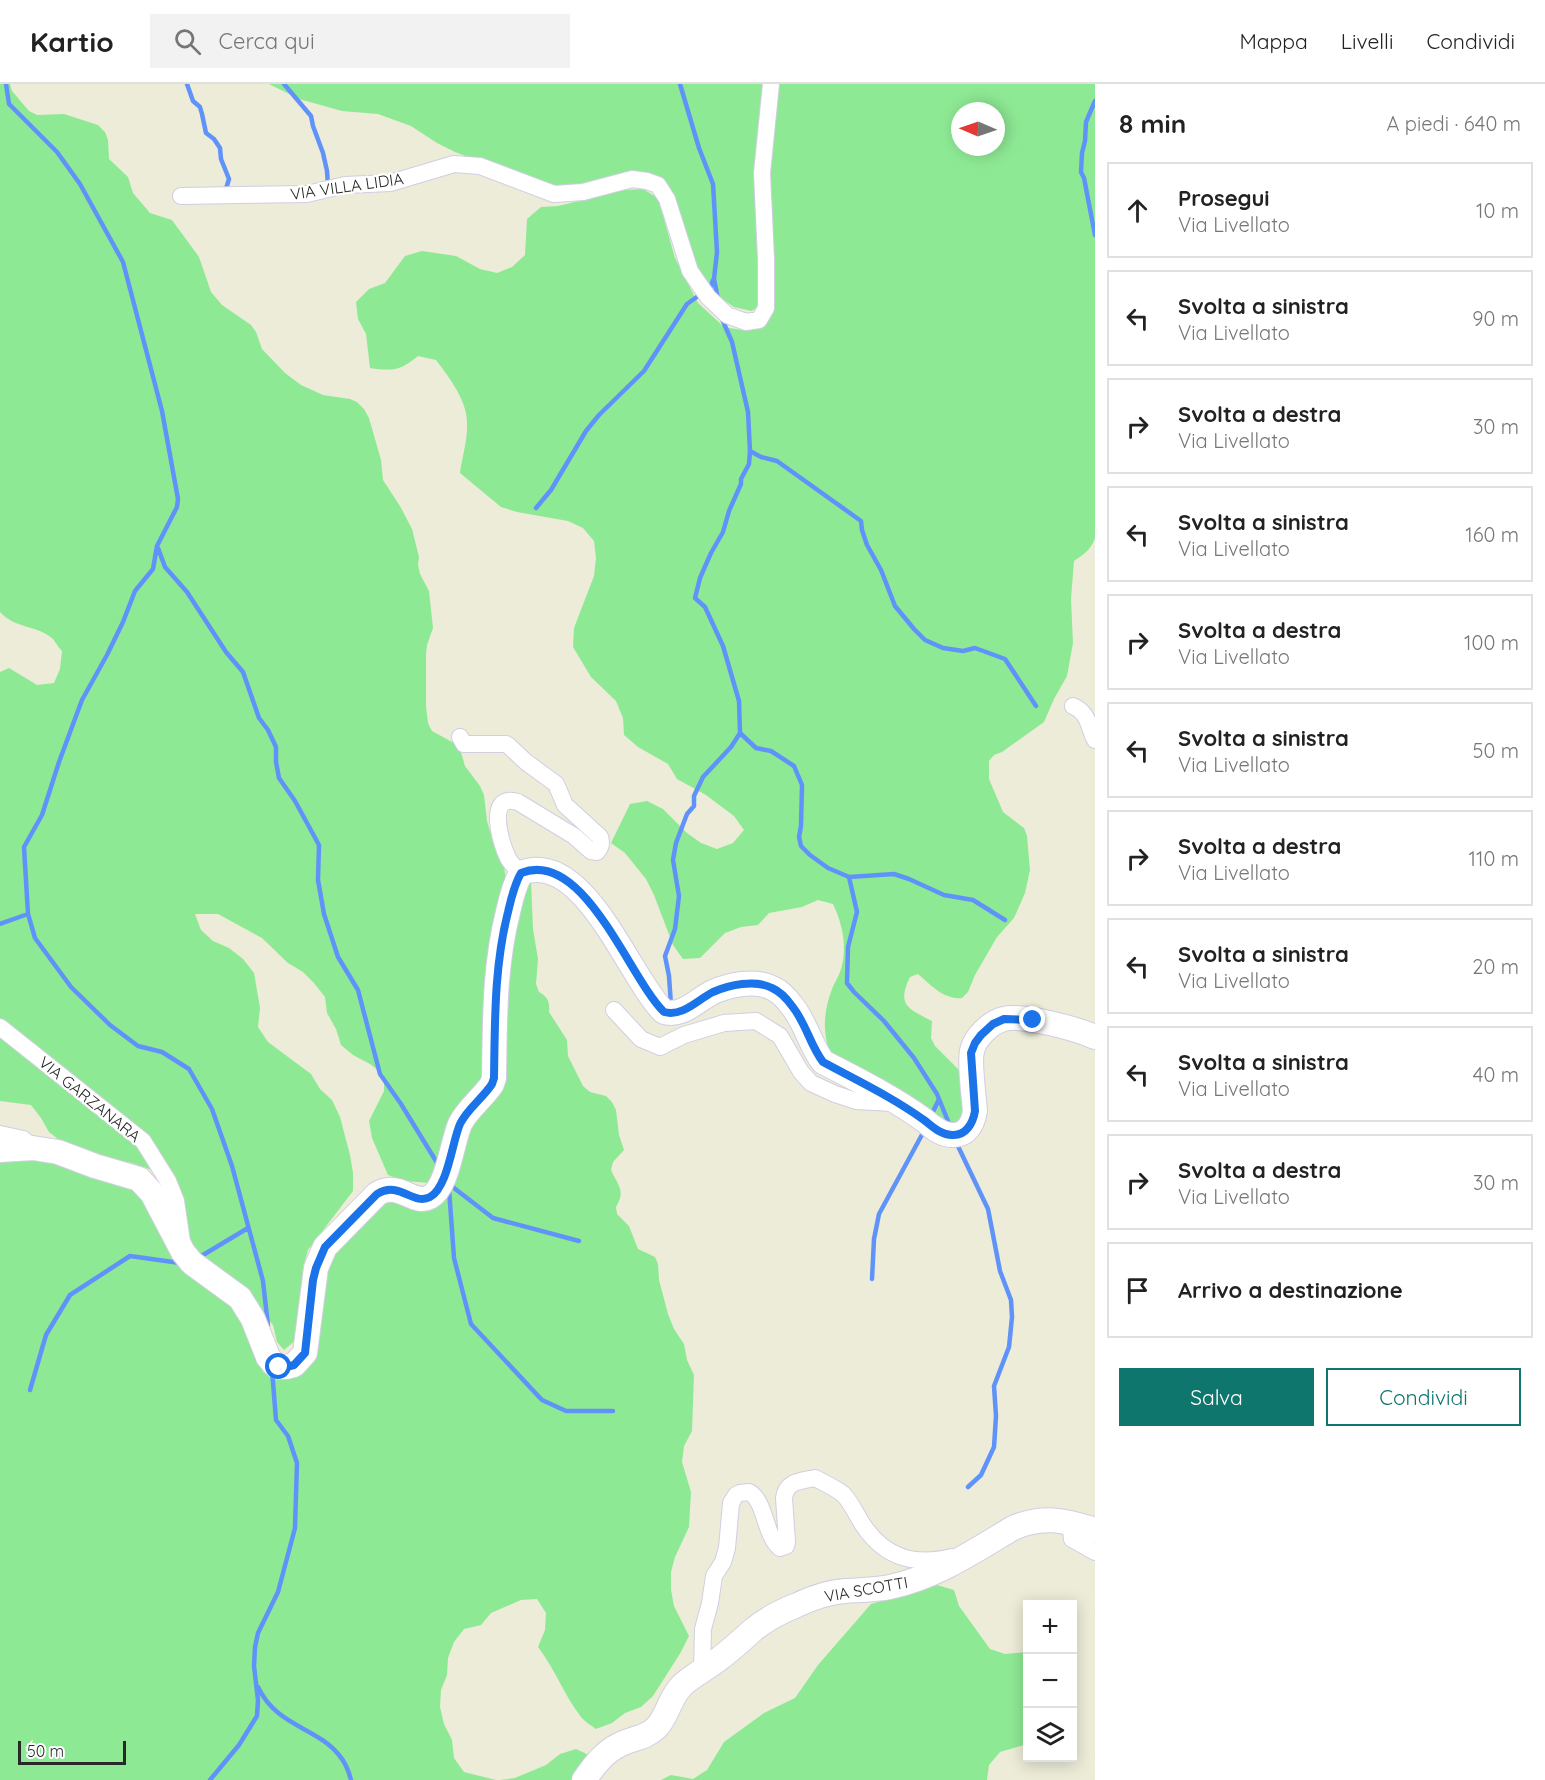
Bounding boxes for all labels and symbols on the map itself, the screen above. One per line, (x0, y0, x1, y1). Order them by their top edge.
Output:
north arrow (951, 102, 1005, 156)
street label: VIA VILLA LIDIA (289, 168, 405, 204)
route end (1019, 1006, 1045, 1032)
street label: VIA GARZANARA (35, 1052, 145, 1146)
route start (265, 1353, 291, 1379)
street label: VIA SCOTTI (823, 1572, 909, 1606)
scale bar (18, 1738, 126, 1766)

